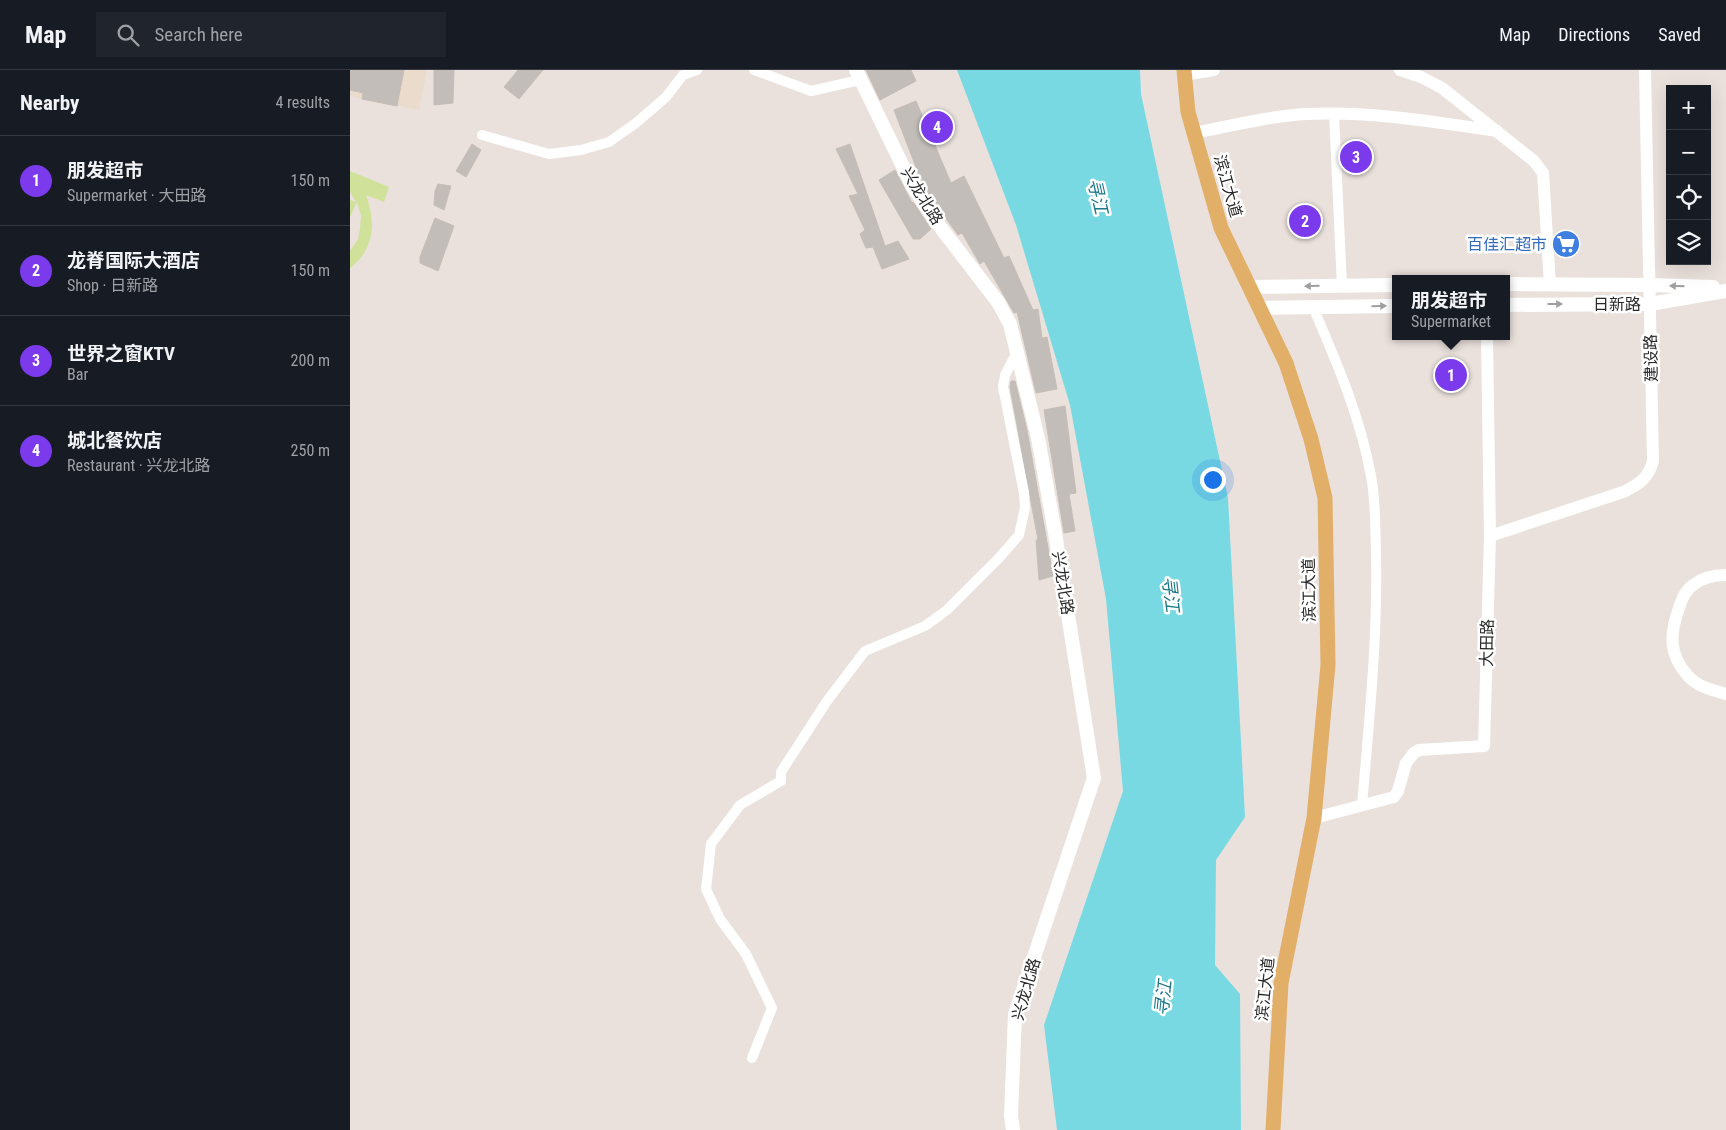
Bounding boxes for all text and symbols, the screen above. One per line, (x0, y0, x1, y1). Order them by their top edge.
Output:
search box (96, 12, 446, 57)
text: Map (25, 21, 66, 49)
icon: search (114, 21, 142, 49)
text: Search here (154, 23, 243, 46)
text: Map (1499, 24, 1530, 45)
text: Directions (1558, 24, 1630, 45)
text: Saved (1658, 24, 1701, 45)
map controls (1666, 85, 1711, 265)
button: + (1666, 85, 1711, 130)
text: Nearby (20, 91, 79, 115)
text: 4 results (275, 93, 330, 112)
pin: 4 (921, 108, 953, 146)
button: − (1666, 130, 1711, 175)
pin: 3 (1340, 138, 1372, 176)
street label: 滨江大道 (1210, 153, 1246, 219)
text: 朋发超市 (67, 159, 143, 182)
street label: 兴龙北路 (897, 164, 947, 228)
text: 1 (32, 171, 40, 190)
text: 150 m (291, 171, 330, 190)
button: locate (1666, 175, 1711, 220)
water label: 寻江 (1084, 176, 1113, 218)
text: Supermarket · 大田路 (67, 186, 206, 205)
pin: 2 (1289, 202, 1321, 240)
button: layers (1666, 220, 1711, 265)
supermarket icon: 百佳汇超市 (1551, 229, 1581, 259)
place label: 百佳汇超市 (1467, 235, 1547, 254)
text: 龙脊国际大酒店 (67, 249, 200, 272)
text: 2 (32, 261, 40, 280)
text: 150 m (291, 261, 330, 280)
popup (1392, 275, 1510, 340)
text: Shop · 日新路 (67, 276, 158, 295)
one-way arrow (1304, 282, 1320, 290)
one-way arrow (1669, 282, 1685, 290)
text: 朋发超市 (1411, 289, 1487, 312)
street label: 日新路 (1593, 295, 1641, 314)
one-way arrow (1547, 300, 1563, 308)
one-way arrow (1371, 302, 1387, 310)
text: Supermarket (1411, 312, 1491, 331)
street label: 建设路 (1641, 334, 1661, 382)
text: 世界之窗KTV (67, 342, 175, 365)
text: 3 (32, 351, 40, 370)
text: 200 m (291, 351, 330, 370)
pin: 1 (1435, 356, 1467, 394)
text: Bar (67, 365, 88, 384)
text: 城北餐饮店 (67, 429, 162, 452)
text: 4 (32, 441, 40, 460)
text: 250 m (291, 441, 330, 460)
text: Restaurant · 兴龙北路 (67, 456, 210, 475)
your location (1200, 467, 1226, 493)
street label: 兴龙北路 (1049, 550, 1077, 616)
street label: 滨江大道 (1299, 558, 1319, 622)
water label: 寻江 (1158, 575, 1184, 615)
street label: 大田路 (1477, 619, 1497, 667)
street label: 兴龙北路 (1008, 956, 1044, 1022)
street label: 滨江大道 (1252, 956, 1278, 1022)
water label: 寻江 (1151, 977, 1176, 1017)

